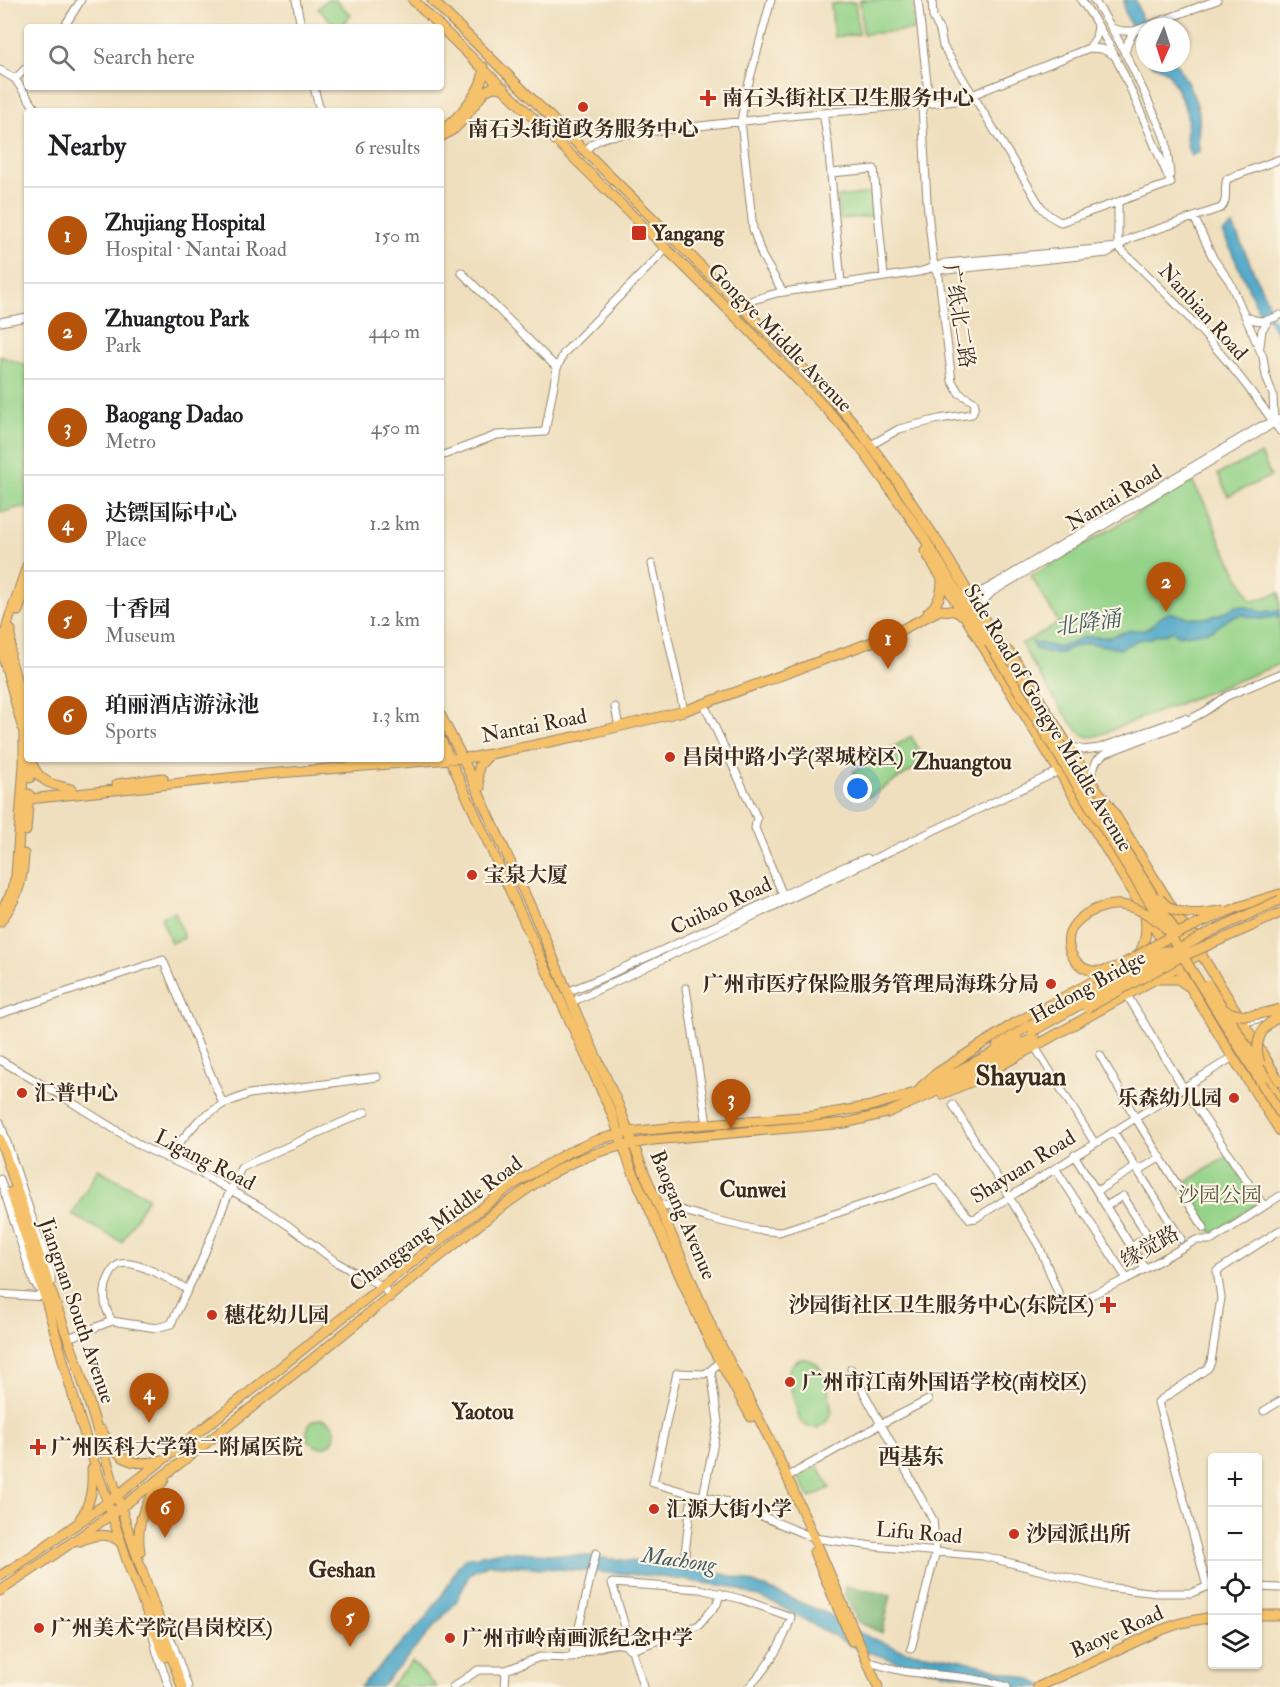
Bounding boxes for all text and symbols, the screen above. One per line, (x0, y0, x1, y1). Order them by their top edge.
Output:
north arrow (1136, 18, 1190, 72)
search box (24, 24, 444, 90)
icon: search (45, 41, 78, 74)
text: Search here (93, 43, 195, 71)
place label: 南石头街社区卫生服务中心 (722, 85, 974, 112)
marker: 南石头街社区卫生服务中心 (699, 89, 717, 107)
marker: 南石头街道政务服务中心 (576, 100, 590, 114)
place label: 南石头街道政务服务中心 (468, 116, 699, 143)
text: Nearby (48, 131, 126, 163)
text: 6 results (354, 135, 420, 160)
text: Zhujiang Hospital (105, 209, 266, 237)
place label: Yangang (651, 220, 725, 247)
text: 1 (64, 223, 71, 248)
text: 150 m (374, 223, 420, 248)
marker: Yangang (630, 224, 648, 242)
text: Hospital · Nantai Road (105, 237, 287, 262)
street label: Gongye Middle Avenue (702, 258, 858, 418)
street label: Nanbian Road (1152, 258, 1254, 367)
street label: 广纸北二路 (937, 262, 981, 370)
text: Zhuangtou Park (105, 305, 249, 333)
text: 2 (62, 319, 73, 344)
text: 440 m (368, 319, 420, 344)
text: Park (105, 333, 141, 358)
text: Baogang Dadao (105, 401, 243, 429)
text: 3 (64, 415, 71, 440)
text: 450 m (371, 415, 420, 440)
text: Metro (105, 429, 156, 454)
street label: Nantai Road (1061, 459, 1167, 537)
text: 达镖国际中心 (105, 499, 237, 527)
text: 4 (62, 511, 73, 536)
text: 1.2 km (370, 511, 420, 536)
text: Place (105, 527, 146, 552)
pin: 2 (1146, 562, 1186, 612)
street label: Side Road of Gongye Middle Avenue (957, 579, 1139, 857)
text: 十香园 (105, 595, 171, 623)
water label: 北降涌 (1053, 604, 1126, 641)
text: 5 (63, 607, 72, 632)
text: 1.2 km (370, 607, 420, 632)
pin: 1 (868, 620, 908, 669)
text: Museum (105, 623, 175, 648)
text: 珀丽酒店游泳池 (105, 691, 259, 719)
street label: Nantai Road (479, 702, 590, 749)
text: 6 (62, 703, 73, 728)
text: 1.3 km (372, 703, 420, 728)
text: Sports (105, 719, 157, 744)
place label: 昌岗中路小学(翠城校区) (682, 744, 903, 771)
district label: Zhuangtou (912, 748, 1012, 777)
marker: 昌岗中路小学(翠城校区) (663, 750, 677, 764)
your location (843, 774, 872, 803)
place label: 宝泉大厦 (484, 862, 568, 889)
marker: 宝泉大厦 (465, 868, 479, 882)
street label: Cuibao Road (666, 870, 777, 941)
street label: Hedong Bridge (1025, 944, 1151, 1030)
place label: 广州市医疗保险服务管理局海珠分局 (703, 971, 1039, 998)
marker: 广州市医疗保险服务管理局海珠分局 (1044, 977, 1058, 991)
district label: Shayuan (976, 1060, 1067, 1094)
place label: 汇普中心 (34, 1080, 118, 1107)
pin: 3 (712, 1080, 750, 1129)
place label: 乐森幼儿园 (1117, 1085, 1222, 1112)
marker: 汇普中心 (15, 1086, 29, 1100)
marker: 乐森幼儿园 (1227, 1091, 1241, 1105)
street label: Ligang Road (150, 1123, 260, 1197)
street label: Shayuan Road (965, 1124, 1081, 1210)
street label: Baogang Avenue (644, 1146, 722, 1284)
street label: Changgang Middle Road (344, 1150, 528, 1298)
district label: Cunwei (720, 1176, 787, 1204)
park label: 沙园公园 (1178, 1182, 1262, 1209)
street label: Jiangnan South Avenue (32, 1214, 121, 1407)
street label: 缘觉路 (1116, 1220, 1184, 1274)
place label: 沙园街社区卫生服务中心(东院区) (789, 1292, 1094, 1319)
marker: 沙园街社区卫生服务中心(东院区) (1099, 1296, 1117, 1314)
place label: 穗花幼儿园 (224, 1302, 329, 1329)
marker: 穗花幼儿园 (205, 1308, 219, 1322)
place label: 广州市江南外国语学校(南校区) (802, 1369, 1086, 1396)
pin: 4 (130, 1374, 168, 1423)
marker: 广州市江南外国语学校(南校区) (783, 1375, 797, 1389)
district label: Yaotou (451, 1398, 515, 1426)
place label: 广州医科大学第二附属医院 (51, 1434, 303, 1461)
marker: 广州医科大学第二附属医院 (29, 1438, 47, 1456)
district label: 西基东 (878, 1443, 944, 1471)
map controls (1208, 1453, 1262, 1669)
button: + (1208, 1453, 1262, 1507)
pin: 6 (146, 1488, 184, 1538)
place label: 汇源大街小学 (666, 1496, 792, 1523)
marker: 汇源大街小学 (647, 1502, 661, 1516)
button: − (1208, 1507, 1262, 1561)
street label: Lifu Road (875, 1516, 964, 1550)
place label: 沙园派出所 (1026, 1521, 1131, 1548)
marker: 沙园派出所 (1007, 1527, 1021, 1541)
water label: Machong (638, 1541, 719, 1579)
district label: Geshan (308, 1556, 376, 1584)
button: locate (1208, 1561, 1262, 1615)
pin: 5 (330, 1598, 370, 1647)
street label: Baoye Road (1066, 1599, 1168, 1664)
place label: 广州美术学院(昌岗校区) (51, 1615, 272, 1642)
button: layers (1208, 1615, 1262, 1669)
marker: 广州美术学院(昌岗校区) (32, 1621, 46, 1635)
place label: 广州市岭南画派纪念中学 (462, 1625, 693, 1652)
marker: 广州市岭南画派纪念中学 (443, 1631, 457, 1645)

